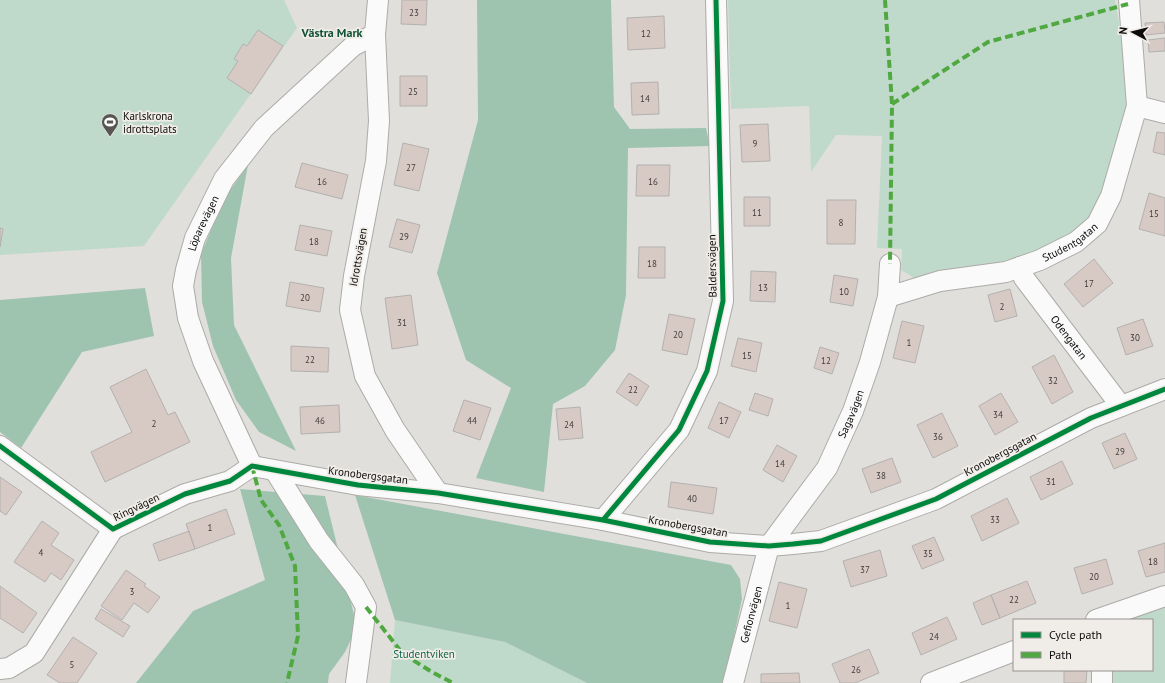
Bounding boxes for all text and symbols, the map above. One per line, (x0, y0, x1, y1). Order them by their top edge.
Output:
house number: 23 (409, 7, 419, 18)
north arrow (1113, 12, 1153, 52)
district label: Västra Mark (301, 25, 363, 40)
text: N (1116, 26, 1130, 35)
house number: 12 (641, 28, 651, 39)
house number: 25 (408, 86, 418, 97)
house number: 14 (640, 93, 650, 104)
place label: Karlskrona idrottsplats (123, 109, 177, 136)
sports icon: Karlskrona idrottsplats (100, 112, 120, 137)
house number: 9 (753, 138, 758, 149)
house number: 27 (406, 162, 416, 173)
house number: 16 (317, 176, 327, 187)
house number: 16 (648, 176, 658, 187)
street label: Löparevägen (185, 193, 222, 253)
house number: 11 (752, 207, 762, 218)
house number: 15 (1149, 208, 1159, 219)
house number: 8 (839, 217, 844, 228)
street label: Studentgatan (1040, 220, 1101, 265)
street label: Idrottsvägen (346, 227, 370, 287)
house number: 29 (399, 231, 409, 242)
street label: Baldersvägen (704, 234, 720, 298)
house number: 18 (309, 236, 319, 247)
house number: 18 (647, 258, 657, 269)
house number: 17 (1084, 278, 1094, 289)
house number: 13 (758, 282, 768, 293)
house number: 10 (839, 286, 849, 297)
house number: 20 (300, 292, 310, 303)
house number: 2 (1000, 301, 1005, 312)
street label: Odengatan (1048, 312, 1090, 362)
house number: 31 (397, 317, 407, 328)
house number: 20 (673, 329, 683, 340)
house number: 30 (1130, 332, 1140, 343)
house number: 1 (907, 337, 912, 348)
house number: 15 (742, 350, 752, 361)
house number: 22 (305, 354, 315, 365)
house number: 12 (821, 355, 831, 366)
house number: 32 (1048, 375, 1058, 386)
house number: 22 (628, 384, 638, 395)
street label: Sagavägen (835, 388, 867, 440)
house number: 34 (993, 409, 1003, 420)
house number: 46 (315, 415, 325, 426)
house number: 44 (467, 415, 477, 426)
house number: 17 (719, 415, 729, 426)
house number: 2 (152, 418, 157, 429)
house number: 24 (564, 419, 574, 430)
street label: Kronobergsgatan (961, 429, 1039, 479)
house number: 36 (933, 431, 943, 442)
house number: 29 (1115, 446, 1125, 457)
house number: 14 (775, 458, 785, 469)
street label: Kronobergsgatan (327, 463, 409, 487)
house number: 38 (876, 470, 886, 481)
house number: 31 (1046, 476, 1056, 487)
street label: Ringvägen (111, 490, 161, 524)
house number: 40 (687, 493, 697, 504)
street label: Kronobergsgatan (647, 512, 729, 540)
house number: 33 (990, 514, 1000, 525)
house number: 1 (208, 522, 213, 533)
house number: 4 (39, 547, 44, 558)
house number: 35 (923, 548, 933, 559)
house number: 18 (1148, 556, 1158, 567)
house number: 37 (860, 564, 870, 575)
house number: 20 (1089, 571, 1099, 582)
street label: Gefionvägen (737, 584, 765, 644)
house number: 3 (130, 586, 135, 597)
house number: 22 (1009, 594, 1019, 605)
house number: 1 (786, 600, 791, 611)
legend (1013, 619, 1153, 671)
text: Cycle path (1049, 627, 1102, 642)
house number: 24 (929, 631, 939, 642)
park label: Studentviken (393, 647, 455, 661)
text: Path (1049, 647, 1072, 662)
house number: 5 (70, 659, 75, 670)
house number: 26 (851, 664, 861, 675)

